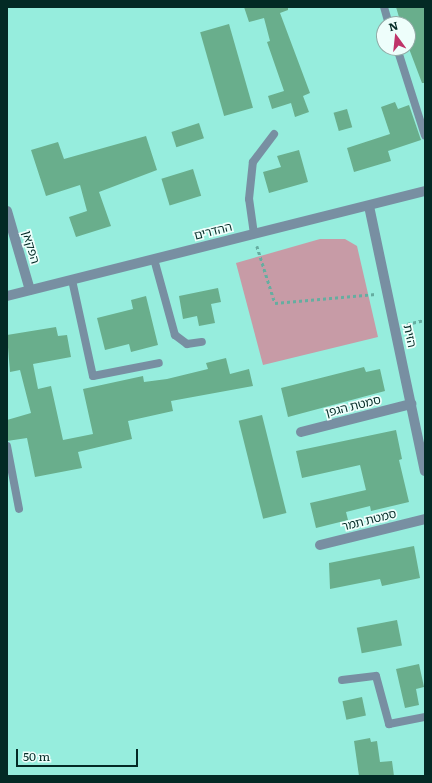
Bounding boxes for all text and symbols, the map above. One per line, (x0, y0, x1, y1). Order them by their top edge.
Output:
north arrow (376, 16, 416, 56)
text: N (387, 16, 400, 34)
street label: ההדרים (192, 219, 234, 243)
street label: הפקאן (19, 229, 43, 265)
street label: הזית (401, 323, 419, 349)
street label: סמטת הגפן (324, 392, 382, 420)
street label: סמטת תמר (340, 506, 398, 534)
scale bar (18, 741, 140, 767)
text: 50 m (23, 747, 50, 765)

